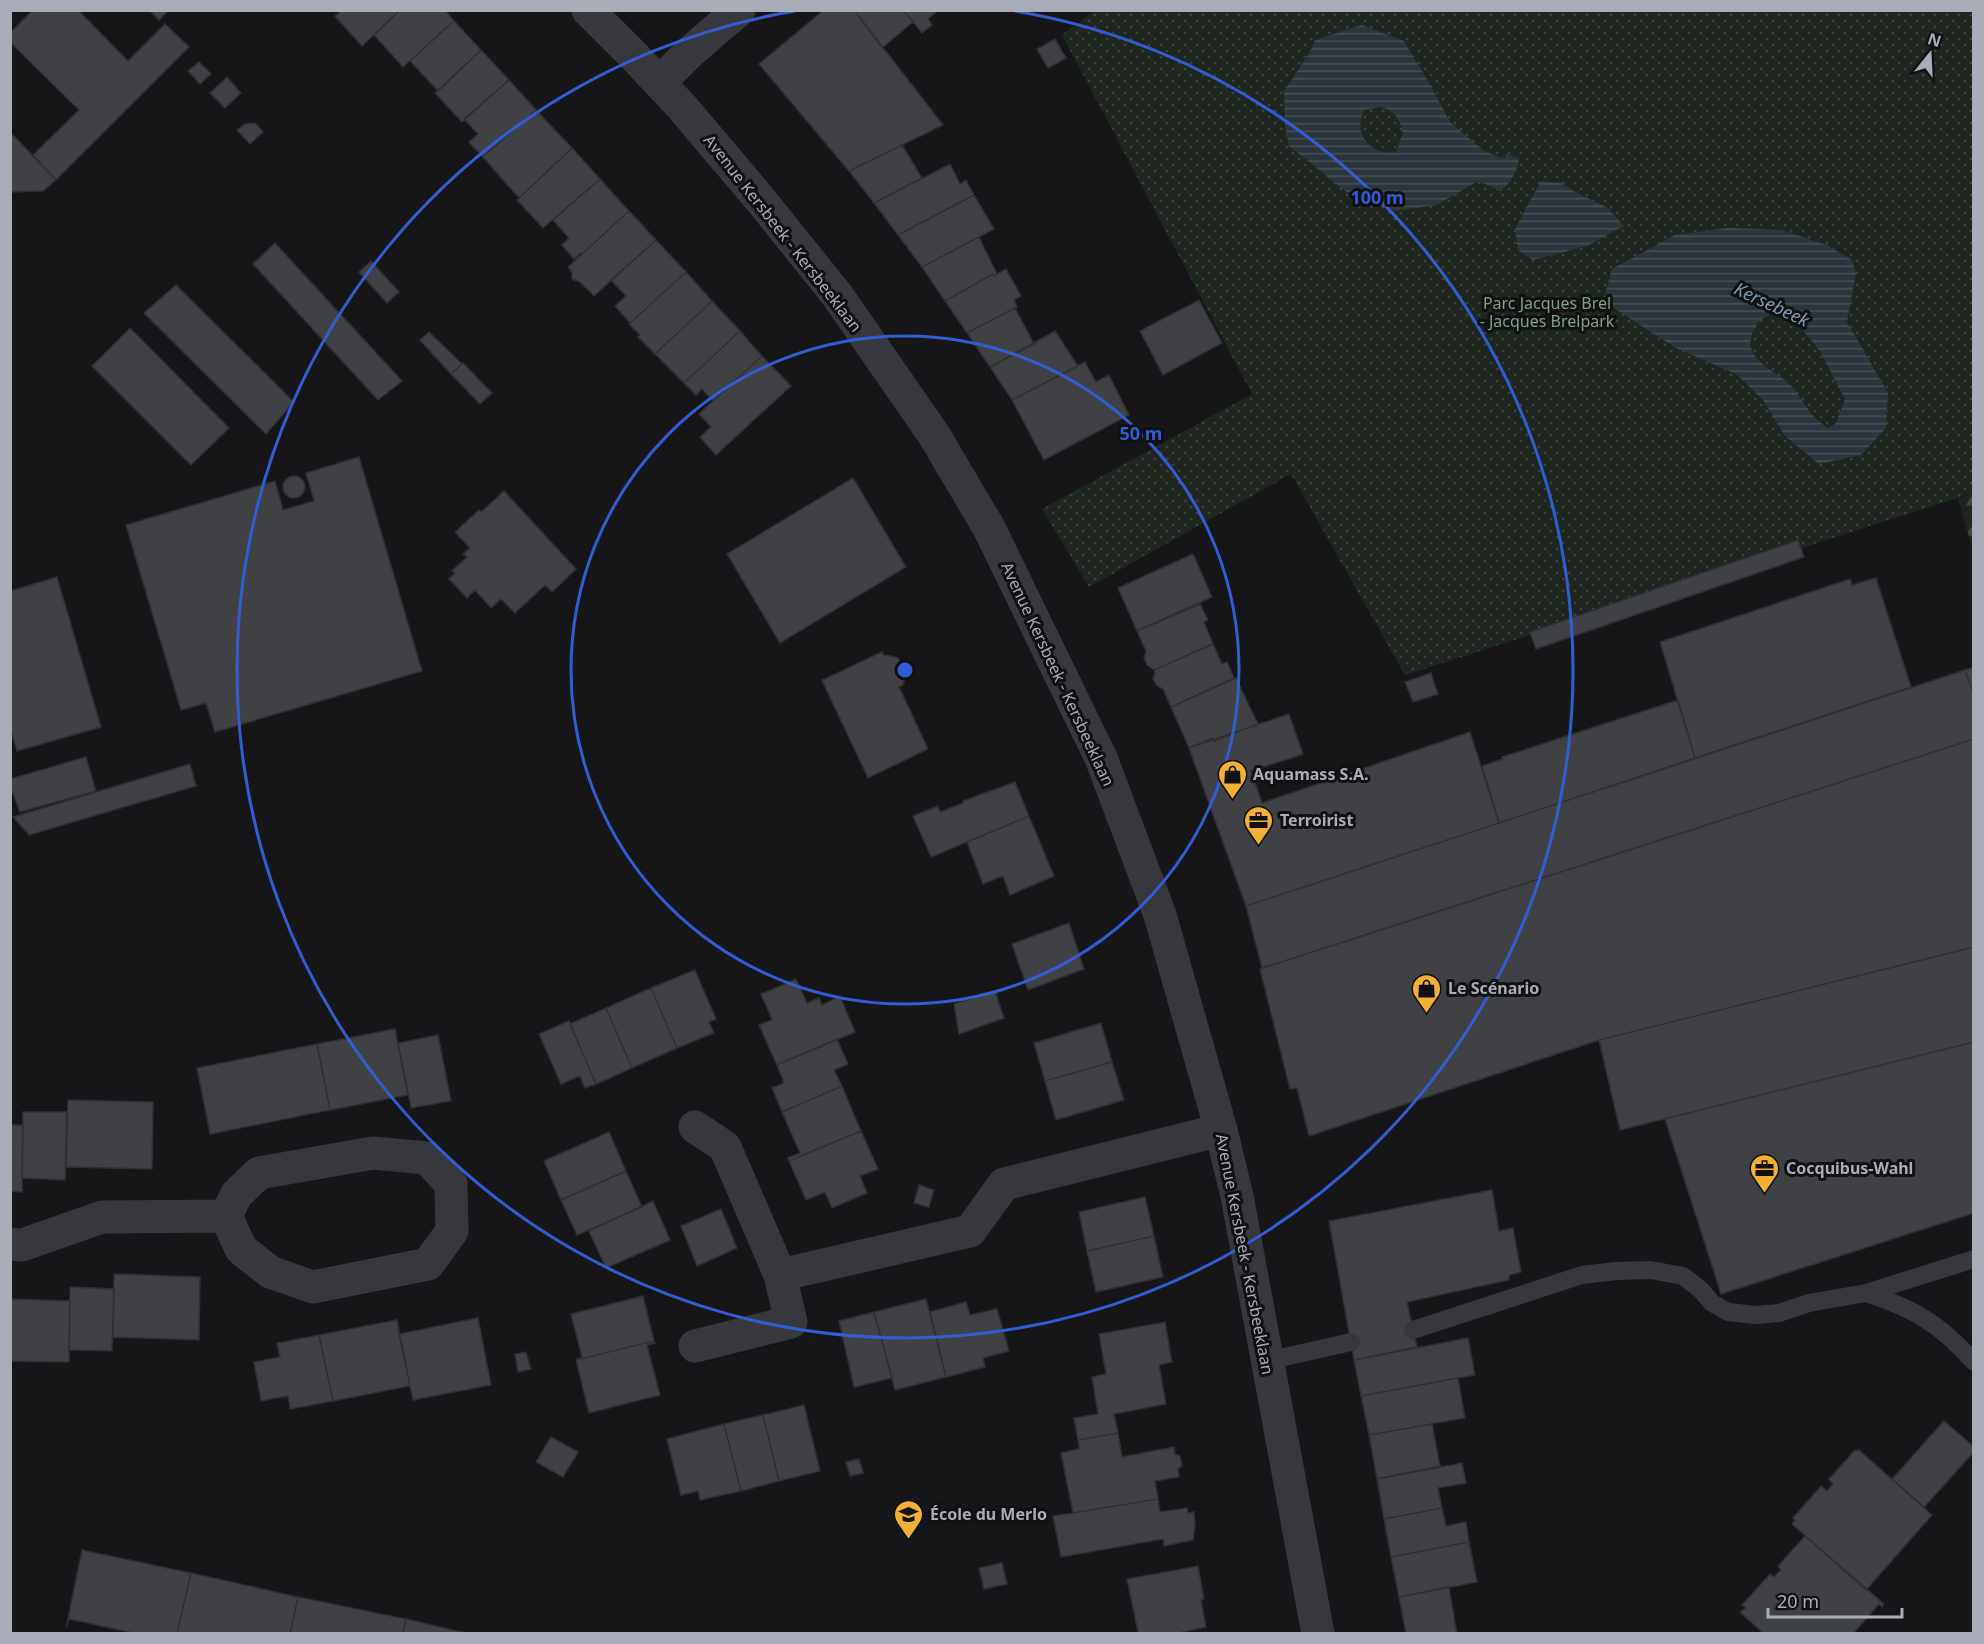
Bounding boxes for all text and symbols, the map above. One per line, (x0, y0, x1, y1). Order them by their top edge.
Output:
north arrow (1900, 24, 1960, 84)
text: N (1925, 27, 1944, 52)
street label: Avenue Kersbeek - Kersbeeklaan (699, 130, 867, 336)
text: 100 m (1350, 185, 1404, 209)
water label: Kersebeek (1731, 276, 1814, 332)
park label: Parc Jacques Brel - Jacques Brelpark (1480, 292, 1615, 332)
text: 50 m (1120, 421, 1162, 445)
street label: Avenue Kersbeek - Kersbeeklaan (996, 558, 1120, 790)
centre of rings (895, 660, 915, 680)
shop icon: Aquamass S.A. (1216, 758, 1248, 800)
place label: Aquamass S.A. (1253, 763, 1368, 785)
office icon: Terroirist (1243, 804, 1275, 846)
place label: Terroirist (1280, 809, 1353, 831)
shop icon: Le Scénario (1411, 972, 1443, 1014)
place label: Le Scénario (1448, 977, 1539, 999)
street label: Avenue Kersbeek - Kersbeeklaan (1211, 1132, 1279, 1376)
office icon: Cocquibus-Wahl (1749, 1152, 1781, 1194)
place label: Cocquibus-Wahl (1786, 1157, 1913, 1179)
school or university icon: École du Merlo (893, 1498, 925, 1540)
place label: École du Merlo (930, 1503, 1047, 1525)
scale bar (1768, 1581, 1902, 1619)
text: 20 m (1777, 1589, 1819, 1613)

